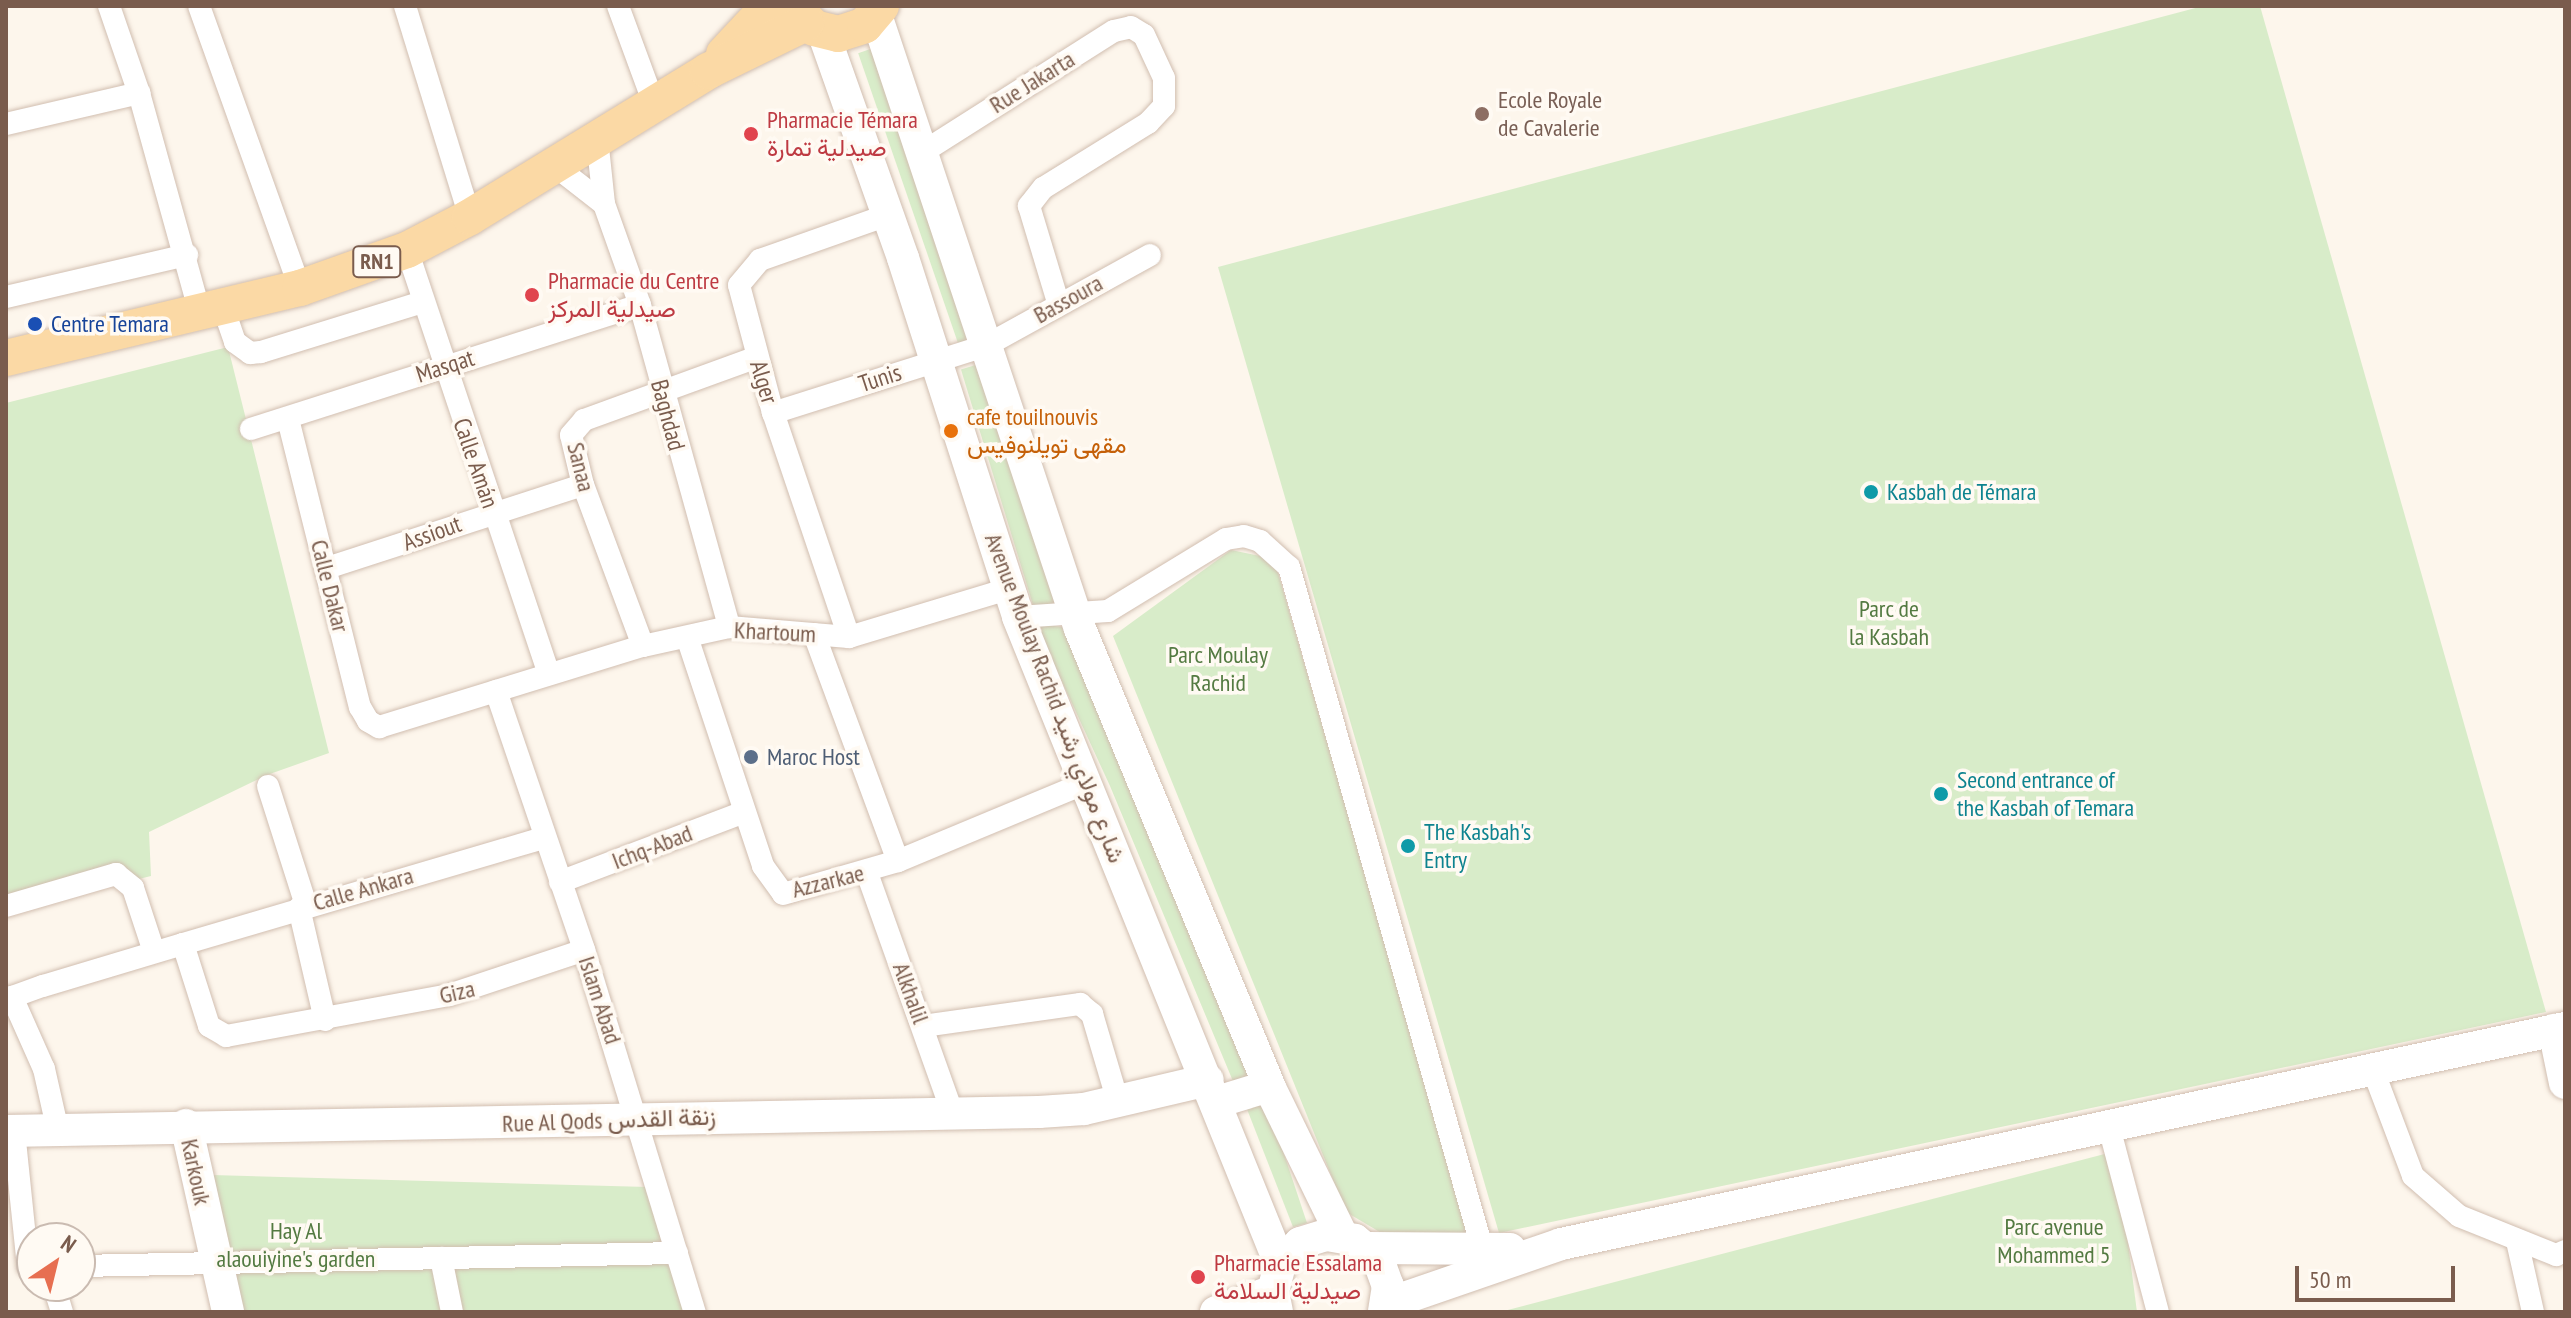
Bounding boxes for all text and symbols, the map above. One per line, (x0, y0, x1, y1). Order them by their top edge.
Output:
street label: Rue Jakarta (984, 45, 1080, 119)
place label: Ecole Royale de Cavalerie (1498, 86, 1602, 142)
marker: Ecole Royale de Cavalerie (1473, 105, 1491, 123)
place label: Pharmacie Témara صيدلية تمارة (767, 106, 918, 162)
marker: Pharmacie Témara صيدلية تمارة (742, 125, 760, 143)
road number: RN1 (351, 244, 403, 280)
place label: Pharmacie du Centre صيدلية المركز (548, 267, 719, 323)
street label: Bassoura (1029, 268, 1107, 330)
marker: Pharmacie du Centre صيدلية المركز (523, 286, 541, 304)
place label: Centre Temara (51, 310, 170, 338)
marker: Centre Temara (26, 315, 44, 333)
street label: Masqat (412, 343, 478, 389)
street label: Alger (744, 357, 784, 407)
street label: Tunis (855, 358, 905, 398)
street label: Baghdad (645, 376, 691, 454)
place label: cafe touilnouvis مقهى تويلنوفيس (967, 403, 1127, 459)
street label: Calle Amán (447, 414, 505, 512)
marker: cafe touilnouvis مقهى تويلنوفيس (942, 422, 960, 440)
street label: Sanaa (561, 439, 601, 495)
place label: Kasbah de Témara (1887, 478, 2037, 506)
marker: Kasbah de Témara (1862, 483, 1880, 501)
street label: Assiout (399, 509, 465, 557)
street label: Avenue Moulay Rachid شارع مولاي رشيد (979, 529, 1131, 867)
street label: Calle Dakar (305, 537, 355, 635)
park label: Parc de la Kasbah (1849, 595, 1929, 651)
street label: Khartoum (733, 615, 817, 649)
park label: Parc Moulay Rachid (1168, 641, 1268, 697)
place label: Maroc Host (767, 743, 860, 771)
marker: Maroc Host (742, 748, 760, 766)
place label: Second entrance of the Kasbah of Temara (1957, 766, 2135, 822)
marker: Second entrance of the Kasbah of Temara (1932, 785, 1950, 803)
place label: The Kasbah's Entry (1424, 818, 1531, 874)
street label: Ichq-Abad (608, 819, 696, 875)
marker: The Kasbah's Entry (1399, 837, 1417, 855)
street label: Azzarkae (789, 858, 867, 904)
street label: Calle Ankara (309, 861, 417, 917)
street label: Islam Abad (572, 952, 628, 1048)
street label: Alkhalil (887, 959, 935, 1027)
street label: Giza (437, 974, 477, 1010)
street label: Rue Al Qods زنقة القدس (501, 1102, 717, 1138)
street label: Karkouk (175, 1136, 217, 1208)
park label: Parc avenue Mohammed 5 (1997, 1213, 2111, 1269)
park label: Hay Al alaouiyine's garden (217, 1217, 375, 1273)
north arrow (16, 1222, 96, 1302)
text: N (56, 1229, 82, 1259)
place label: Pharmacie Essalama صيدلية السلامة (1214, 1249, 1382, 1305)
scale bar (2299, 1250, 2459, 1300)
text: 50 m (2309, 1264, 2351, 1295)
marker: Pharmacie Essalama صيدلية السلامة (1189, 1268, 1207, 1286)

